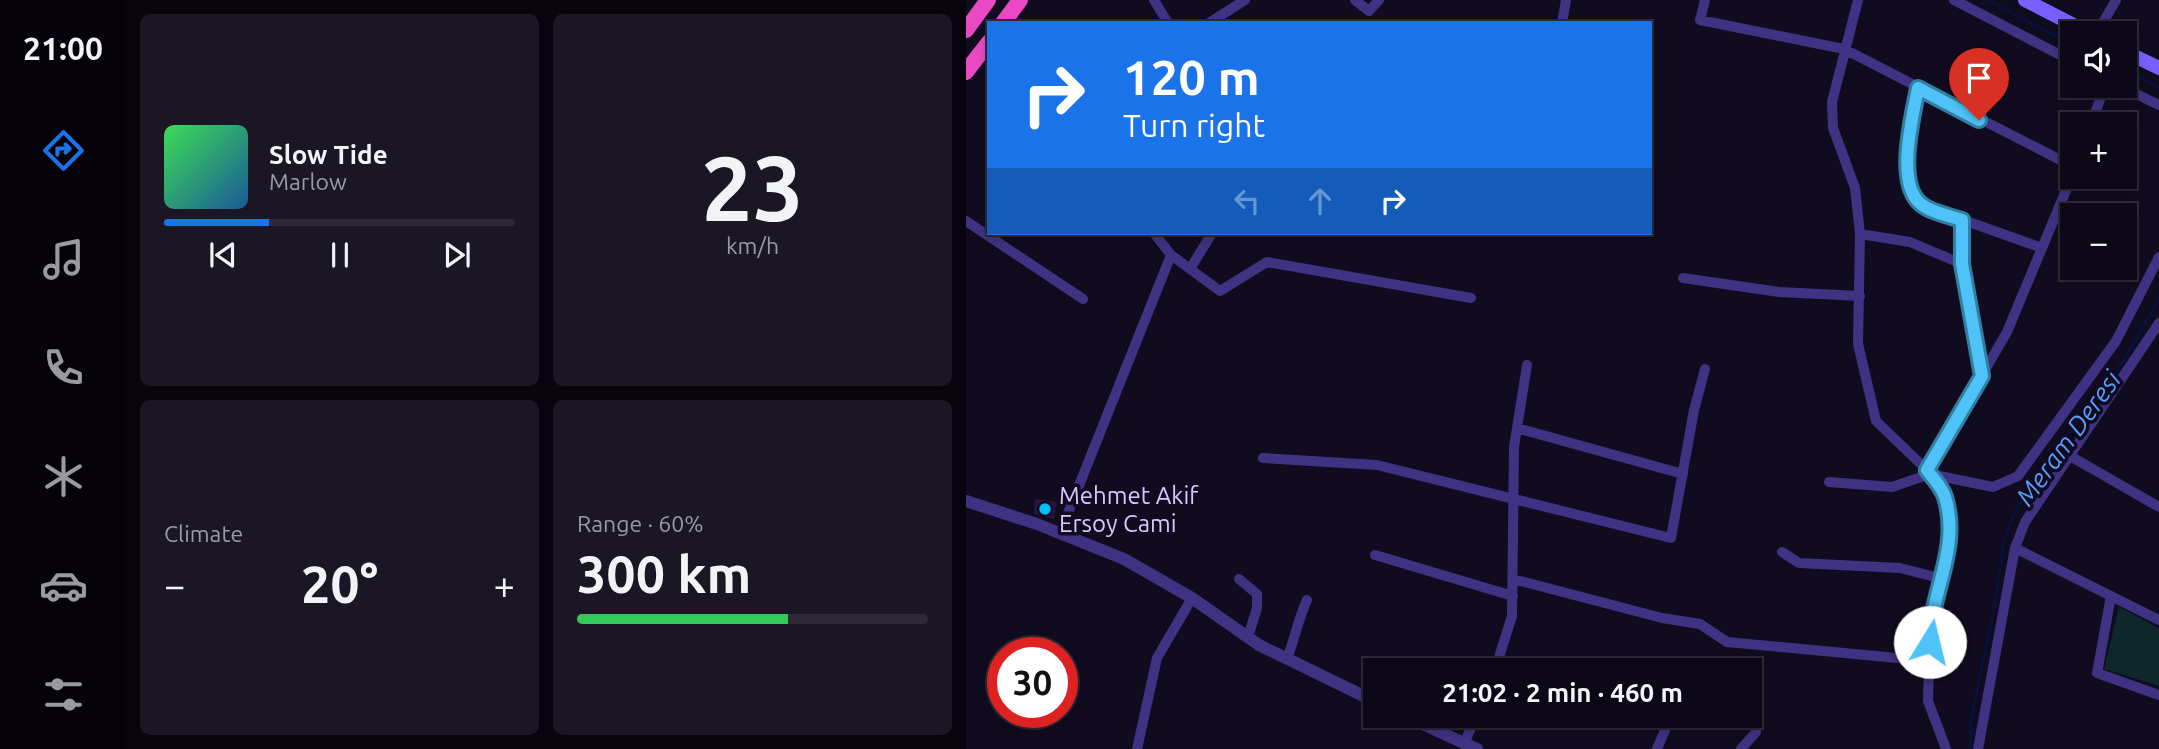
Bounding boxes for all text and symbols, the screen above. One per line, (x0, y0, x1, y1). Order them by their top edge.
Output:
map controls (2060, 21, 2137, 280)
button: sound (2060, 21, 2137, 98)
text: 21:00 (23, 30, 103, 66)
pin (1949, 48, 2009, 120)
icon: right (1008, 49, 1099, 140)
text: 120 m (1123, 49, 1260, 104)
icon: arrive (1960, 59, 1998, 97)
text: Turn right (1123, 107, 1265, 143)
button: + (2060, 112, 2137, 189)
icon: directions (39, 126, 88, 175)
text: 23 (701, 136, 804, 238)
text: Slow Tide (269, 140, 388, 169)
text: Marlow (269, 169, 347, 194)
icon: left (1228, 182, 1266, 220)
icon: ahead (1301, 182, 1339, 220)
icon: right (1374, 182, 1412, 220)
button: − (2060, 203, 2137, 280)
text: km/h (726, 233, 779, 258)
icon: music (39, 235, 88, 284)
icon: previous (204, 236, 242, 274)
icon: pause (321, 236, 359, 274)
icon: next (438, 236, 476, 274)
icon: phone (39, 343, 88, 392)
water label: Meram Deresi (2010, 364, 2127, 511)
icon: climate (39, 452, 88, 501)
place label: Mehmet Akif Ersoy Cami (1059, 482, 1199, 537)
marker: Mehmet Akif Ersoy Cami (1037, 501, 1053, 517)
text: Range · 60% (577, 511, 704, 536)
text: Climate (164, 521, 243, 546)
text: 300 km (577, 545, 751, 603)
text: 20° (301, 555, 378, 613)
icon: car (39, 561, 88, 610)
text: − (164, 564, 185, 606)
text: + (494, 564, 515, 606)
position arrow (1893, 605, 1967, 679)
speed limit sign: 30 (987, 637, 1078, 728)
icon: filters (39, 670, 88, 719)
text: 21:02 · 2 min · 460 m (1442, 678, 1683, 707)

